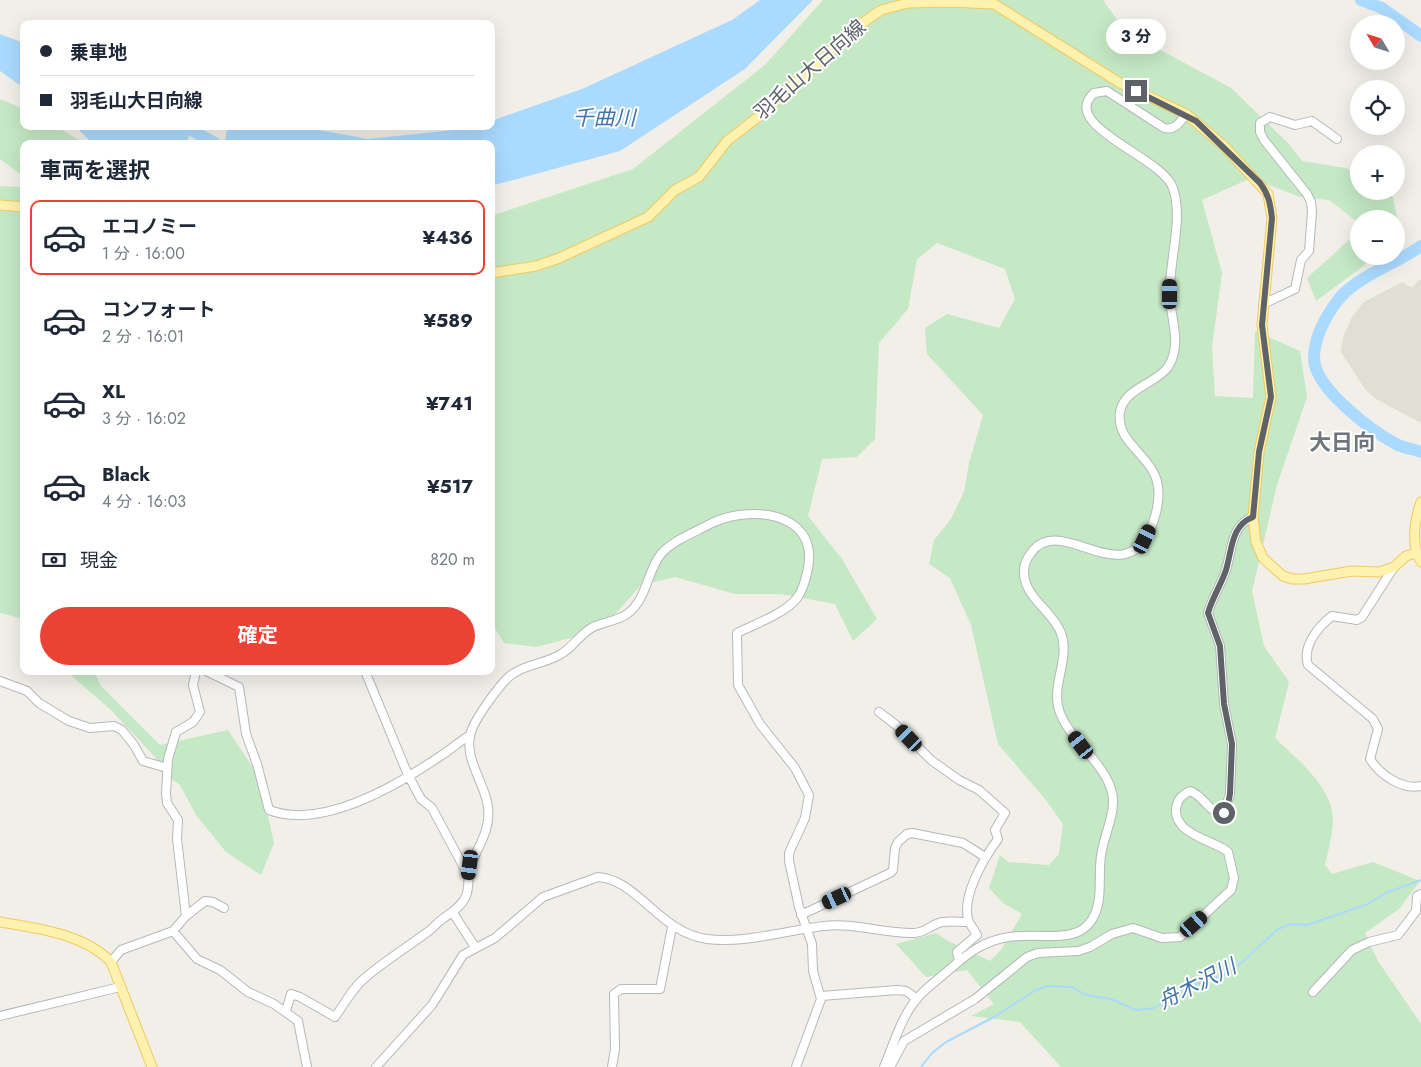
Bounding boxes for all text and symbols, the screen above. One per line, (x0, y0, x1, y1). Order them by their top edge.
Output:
street label: 羽毛山大日向線 (748, 13, 872, 127)
north arrow (1350, 15, 1405, 70)
map controls (1350, 15, 1405, 265)
callout: 3 分 (1106, 18, 1166, 54)
text: 3 分 (1121, 25, 1151, 48)
text: 乗車地 (70, 39, 127, 66)
route end (1125, 80, 1147, 102)
button: locate (1350, 80, 1405, 135)
text: 羽毛山大日向線 (70, 87, 203, 114)
water label: 千曲川 (573, 103, 637, 133)
button: + (1350, 145, 1405, 200)
text: 車両を選択 (40, 154, 150, 186)
button: − (1350, 210, 1405, 265)
text: エコノミー (102, 213, 197, 240)
icon: car (42, 215, 87, 260)
text: ¥436 (423, 224, 473, 251)
text: 1 分 · 16:00 (102, 242, 185, 265)
car (1162, 279, 1177, 309)
text: コンフォート (102, 296, 215, 323)
icon: car (42, 298, 87, 343)
text: ¥589 (423, 307, 473, 334)
text: 2 分 · 16:01 (102, 325, 184, 348)
text: XL (102, 378, 125, 405)
icon: car (42, 381, 87, 426)
text: ¥741 (426, 390, 473, 417)
text: 3 分 · 16:02 (102, 407, 186, 430)
district label: 大日向 (1309, 426, 1375, 458)
text: Black (102, 461, 150, 488)
icon: car (42, 464, 87, 509)
text: ¥517 (427, 473, 473, 500)
text: 4 分 · 16:03 (102, 490, 186, 513)
car (1131, 522, 1158, 556)
icon: cash (40, 546, 68, 574)
text: 現金 (80, 547, 118, 574)
text: 820 m (430, 548, 475, 571)
button: 確定 (40, 607, 475, 665)
car (893, 722, 924, 754)
car (1065, 729, 1096, 761)
route start (1213, 802, 1235, 824)
car (460, 849, 479, 881)
car (820, 885, 853, 911)
car (1177, 908, 1210, 940)
water label: 舟木沢川 (1153, 951, 1243, 1016)

